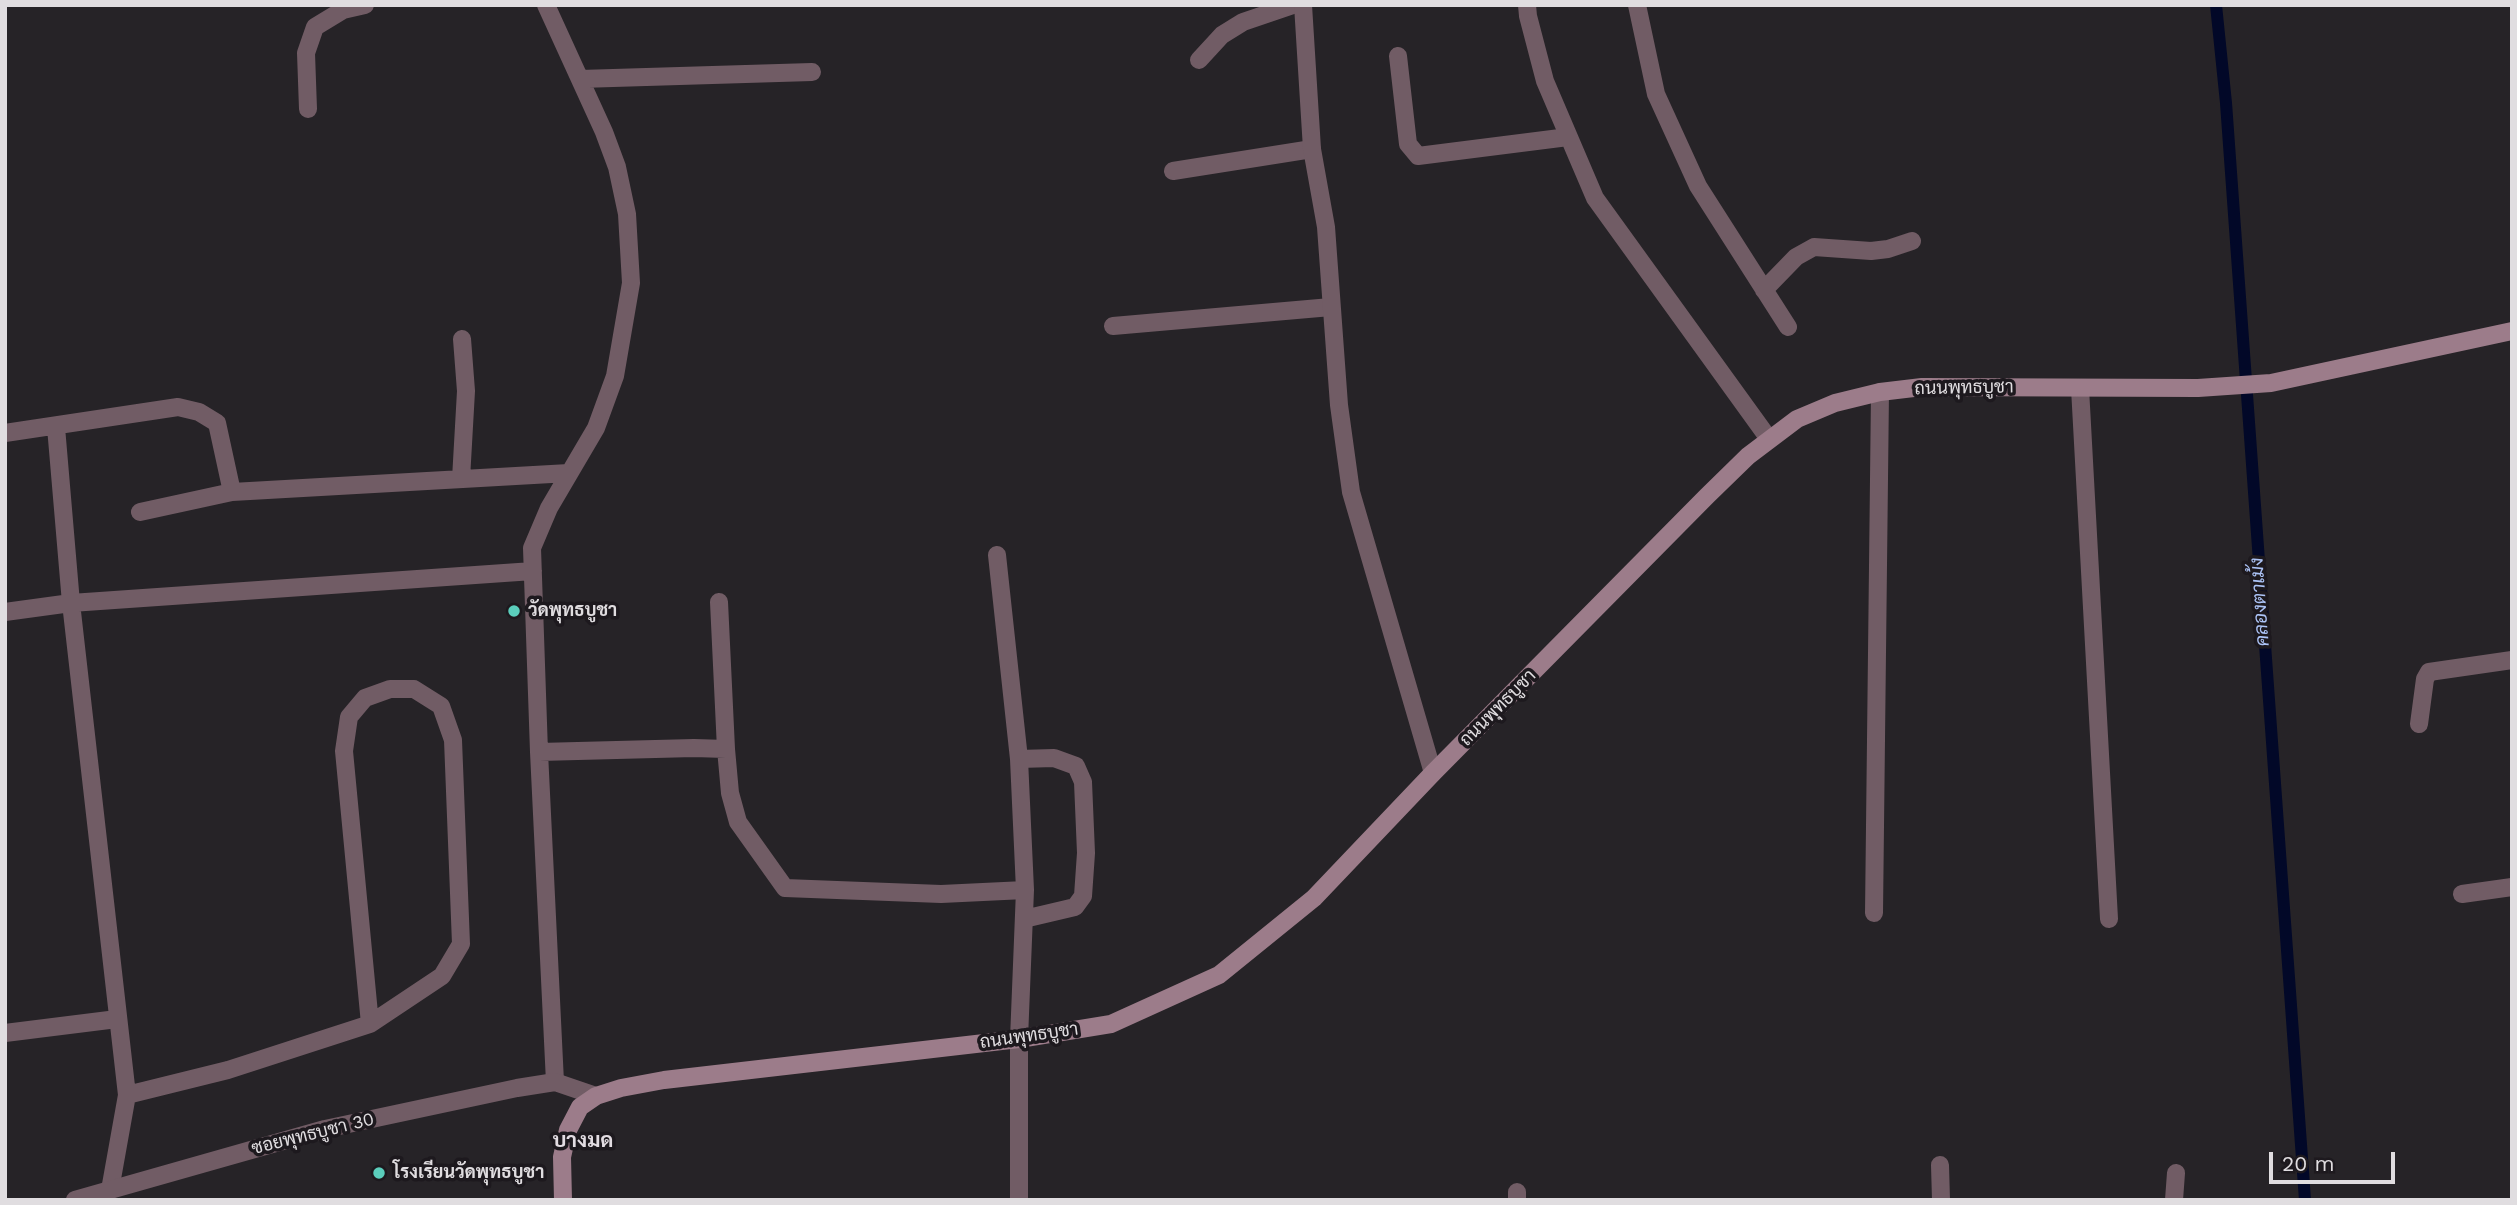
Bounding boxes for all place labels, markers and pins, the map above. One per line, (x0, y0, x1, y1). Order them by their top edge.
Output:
place label: วัดพุทธบูชา (528, 600, 617, 622)
marker: วัดพุทธบูชา (506, 603, 522, 619)
place label: โรงเรียนวัดพุทธบูชา (393, 1162, 544, 1184)
marker: โรงเรียนวัดพุทธบูชา (371, 1165, 387, 1181)

